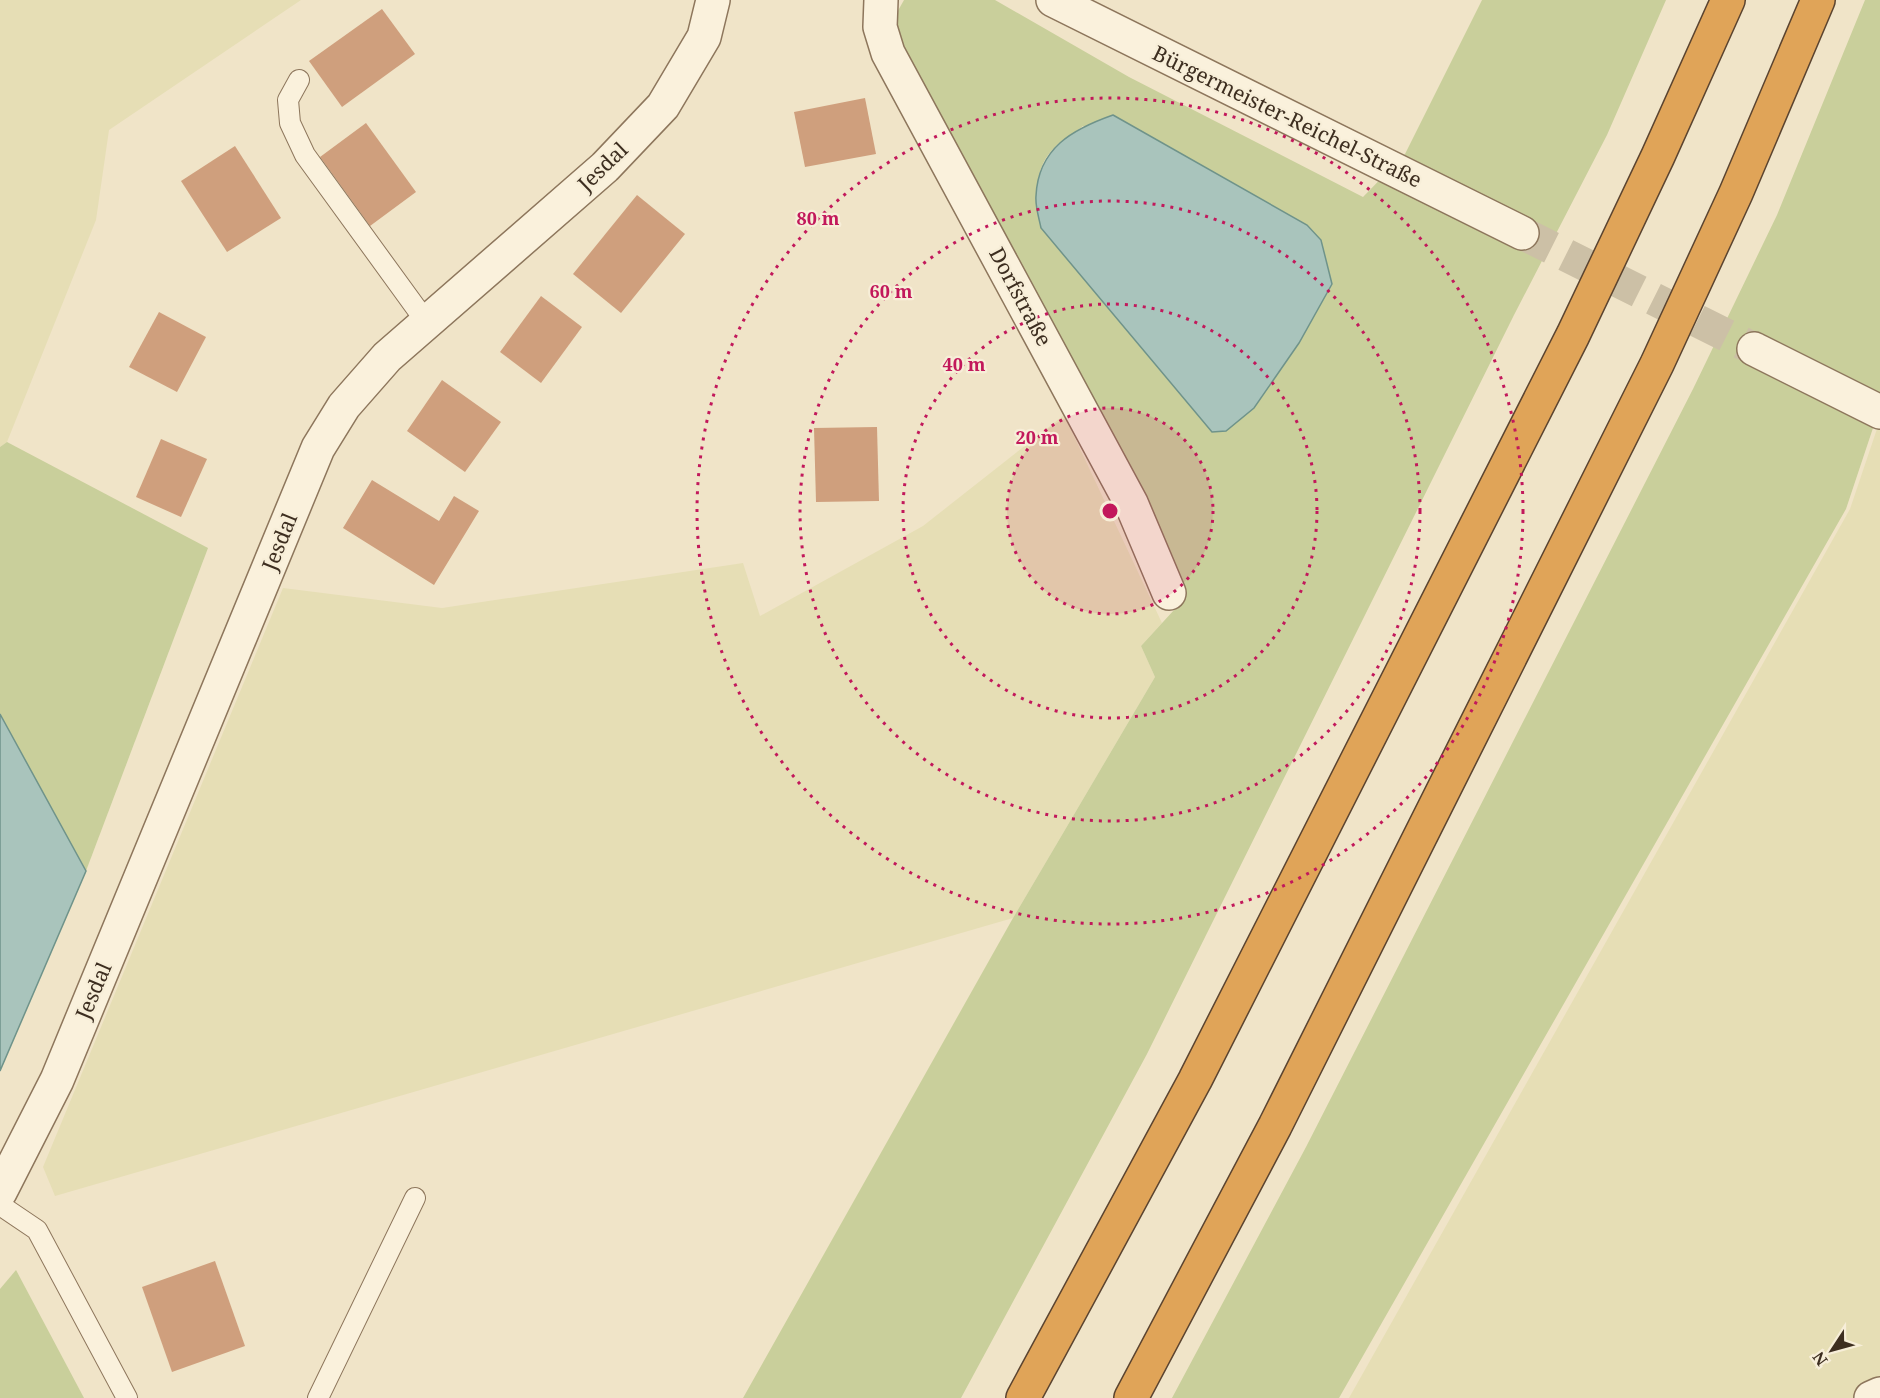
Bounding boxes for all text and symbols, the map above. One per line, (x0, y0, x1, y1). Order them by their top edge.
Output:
street label: Bürgermeister-Reichel-Straße (1148, 39, 1427, 194)
street label: Jesdal (570, 135, 634, 198)
text: 80 m (797, 206, 840, 230)
street label: Dorfstraße (983, 242, 1059, 351)
text: 60 m (870, 279, 913, 303)
text: 40 m (943, 352, 986, 376)
text: 20 m (1016, 425, 1059, 449)
centre of rings (1100, 501, 1120, 521)
street label: Jesdal (255, 508, 303, 575)
street label: Jesdal (68, 957, 118, 1024)
north arrow (1802, 1320, 1862, 1380)
text: N (1807, 1347, 1832, 1370)

